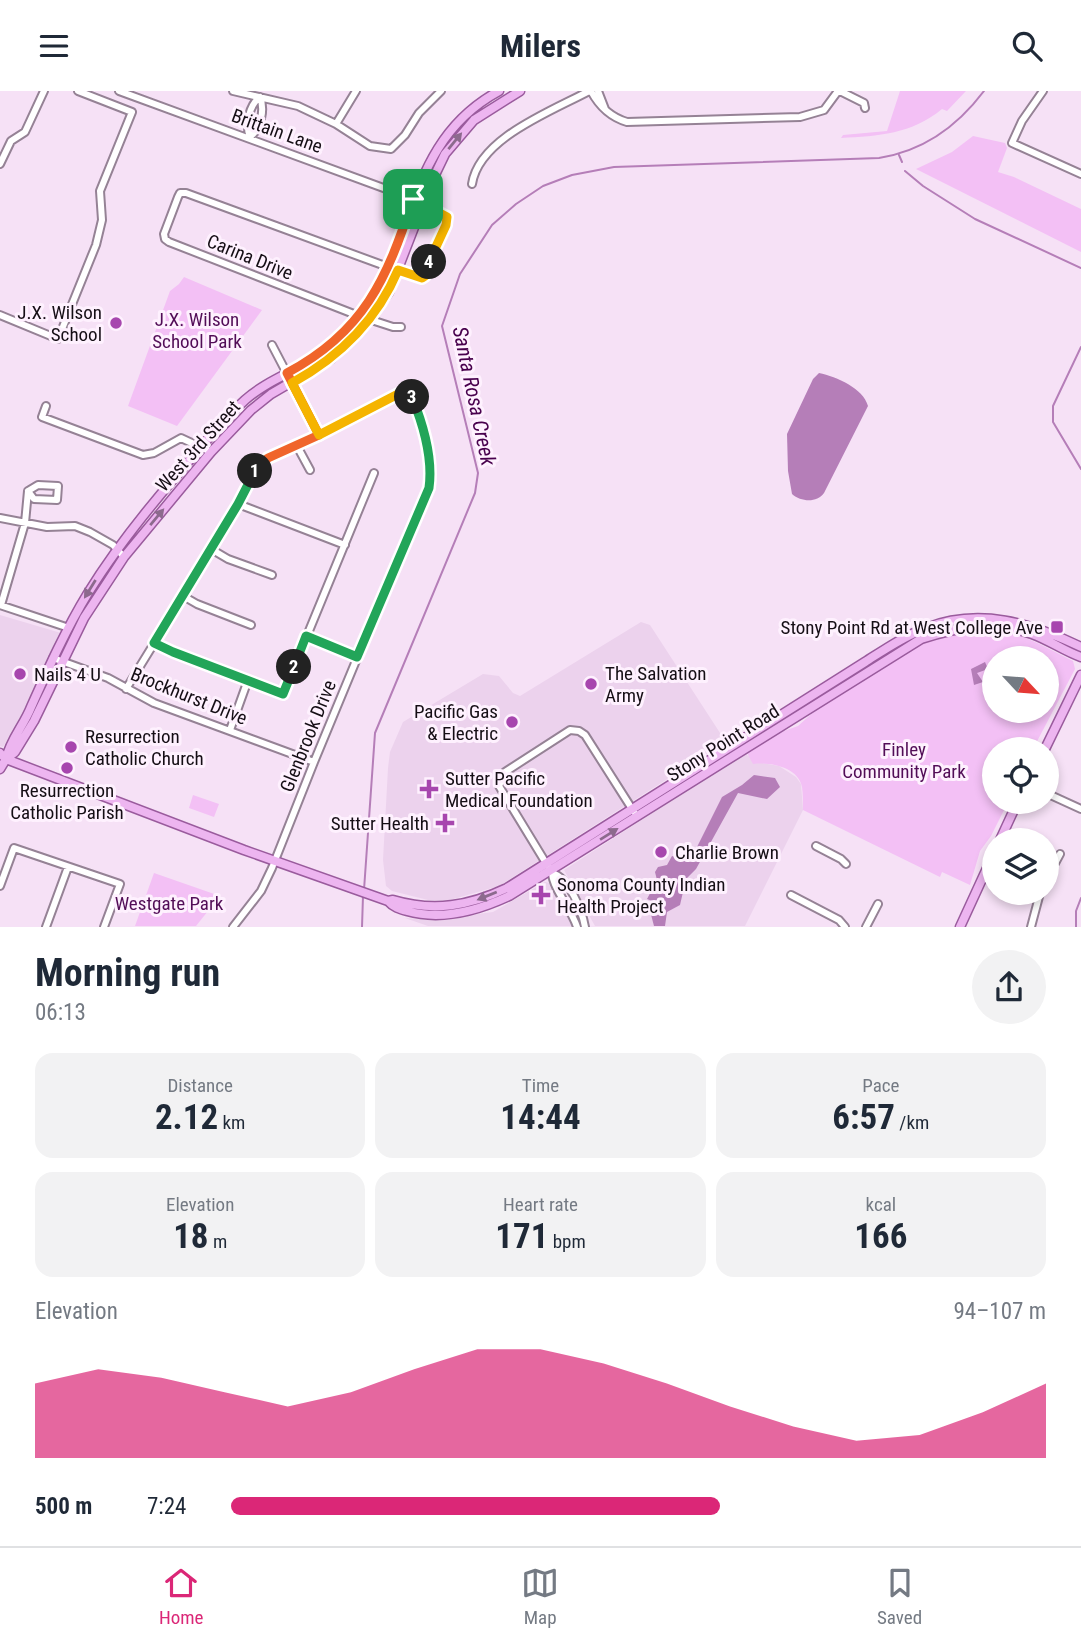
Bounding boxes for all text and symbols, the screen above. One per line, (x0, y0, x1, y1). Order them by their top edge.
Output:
icon: menu (35, 27, 73, 65)
text: Milers (500, 27, 581, 65)
icon: search (1008, 27, 1046, 65)
street label: Brittain Lane (228, 104, 326, 158)
one-way arrow (448, 132, 462, 150)
pin (383, 169, 443, 229)
icon: arrive (394, 180, 432, 218)
street label: Carina Drive (204, 229, 296, 285)
pin: 4 (412, 245, 446, 279)
text: 4 (424, 250, 433, 273)
place label: J.X. Wilson School (17, 301, 102, 346)
park label: J.X. Wilson School Park (152, 308, 242, 353)
marker: J.X. Wilson School (108, 315, 124, 331)
water label: Santa Rosa Creek (448, 324, 501, 468)
pin: 3 (394, 379, 430, 415)
text: 3 (407, 385, 416, 408)
street label: West 3rd Street (151, 396, 245, 496)
pin: 1 (238, 453, 272, 489)
text: 1 (250, 459, 259, 482)
one-way arrow (149, 509, 164, 526)
one-way arrow (84, 579, 97, 599)
place label: Stony Point Rd at West College Ave (781, 616, 1043, 639)
marker: Stony Point Rd at West College Ave (1049, 619, 1065, 635)
north arrow (982, 646, 1059, 723)
map controls (982, 646, 1059, 905)
pin: 2 (276, 649, 312, 685)
text: 2 (289, 655, 298, 678)
street label: Brockhurst Drive (127, 662, 251, 730)
place label: The Salvation Army (605, 662, 706, 707)
place label: Nails 4 U (34, 663, 101, 686)
marker: Nails 4 U (12, 666, 28, 682)
marker: The Salvation Army (583, 676, 599, 692)
street label: Glenbrook Drive (275, 677, 341, 795)
street label: Stony Point Road (663, 699, 783, 787)
place label: Pacific Gas & Electric (414, 700, 498, 745)
marker: Pacific Gas & Electric (504, 714, 520, 730)
place label: Resurrection Catholic Church (85, 725, 204, 770)
button: locate (982, 737, 1059, 814)
park label: Finley Community Park (842, 738, 966, 783)
marker: Resurrection Catholic Church (63, 739, 79, 755)
marker: Resurrection Catholic Parish (59, 760, 75, 776)
place label: Sutter Pacific Medical Foundation (445, 767, 593, 812)
place label: Resurrection Catholic Parish (10, 779, 124, 824)
marker: Sutter Pacific Medical Foundation (419, 779, 439, 799)
place label: Sutter Health (331, 812, 429, 835)
marker: Sutter Health (435, 813, 455, 833)
one-way arrow (599, 828, 618, 841)
button: layers (982, 828, 1059, 905)
place label: Charlie Brown (675, 841, 779, 864)
marker: Charlie Brown (653, 844, 669, 860)
place label: Sonoma County Indian Health Project (557, 873, 726, 918)
marker: Sonoma County Indian Health Project (531, 885, 551, 905)
one-way arrow (476, 891, 497, 902)
park label: Westgate Park (115, 892, 224, 915)
button: share (972, 950, 1046, 1024)
text: Morning run (35, 951, 220, 995)
text: 06:13 (35, 999, 86, 1026)
text: Distance (167, 1074, 233, 1097)
text: Time (522, 1074, 559, 1097)
text: Pace (862, 1074, 899, 1097)
text: 2.12 (155, 1097, 218, 1138)
text: 14:44 (500, 1097, 581, 1138)
text: 6:57 (832, 1097, 895, 1138)
text: km (218, 1111, 245, 1134)
text: /km (895, 1111, 929, 1134)
text: Elevation (166, 1193, 234, 1216)
text: Heart rate (503, 1193, 578, 1216)
text: kcal (866, 1193, 896, 1216)
text: 18 (173, 1216, 209, 1257)
text: 171 (495, 1216, 548, 1257)
text: 166 (854, 1216, 907, 1257)
text: m (209, 1230, 227, 1253)
text: bpm (548, 1230, 586, 1253)
text: Elevation (35, 1298, 118, 1325)
text: 94–107 m (953, 1298, 1046, 1325)
text: 500 m (35, 1493, 92, 1520)
text: 7:24 (147, 1493, 186, 1520)
tab: Home (159, 1564, 203, 1629)
tab: Map (521, 1564, 559, 1629)
tab: Saved (877, 1564, 922, 1629)

